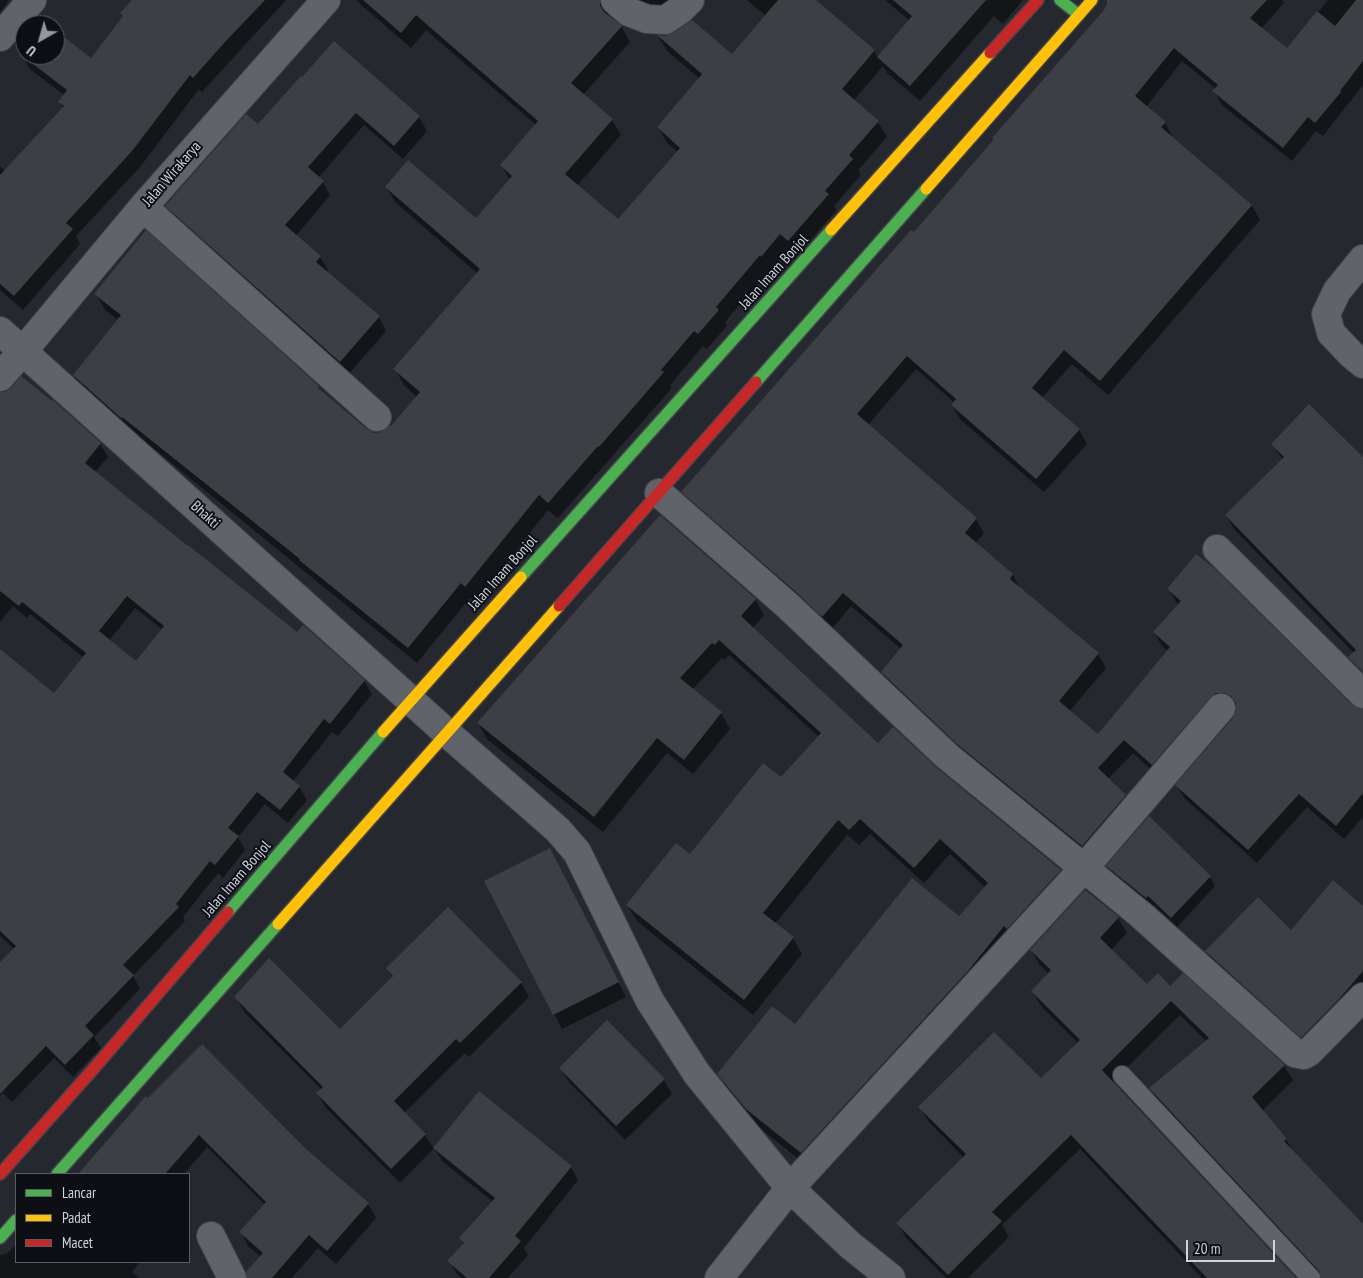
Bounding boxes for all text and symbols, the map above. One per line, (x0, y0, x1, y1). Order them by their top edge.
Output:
north arrow (15, 15, 65, 65)
text: U (23, 42, 40, 60)
street label: Jalan Wirakarya (139, 138, 205, 210)
street label: Jalan Imam Bonjol (736, 231, 812, 313)
street label: Bhakti (187, 497, 223, 533)
street label: Jalan Imam Bonjol (465, 532, 541, 614)
street label: Jalan Imam Bonjol (199, 837, 275, 921)
legend (15, 1173, 190, 1263)
text: Lancar (62, 1183, 96, 1202)
text: Padat (62, 1208, 91, 1227)
scale bar (1188, 1230, 1277, 1262)
text: Macet (62, 1233, 93, 1252)
text: 20 m (1194, 1239, 1220, 1258)

